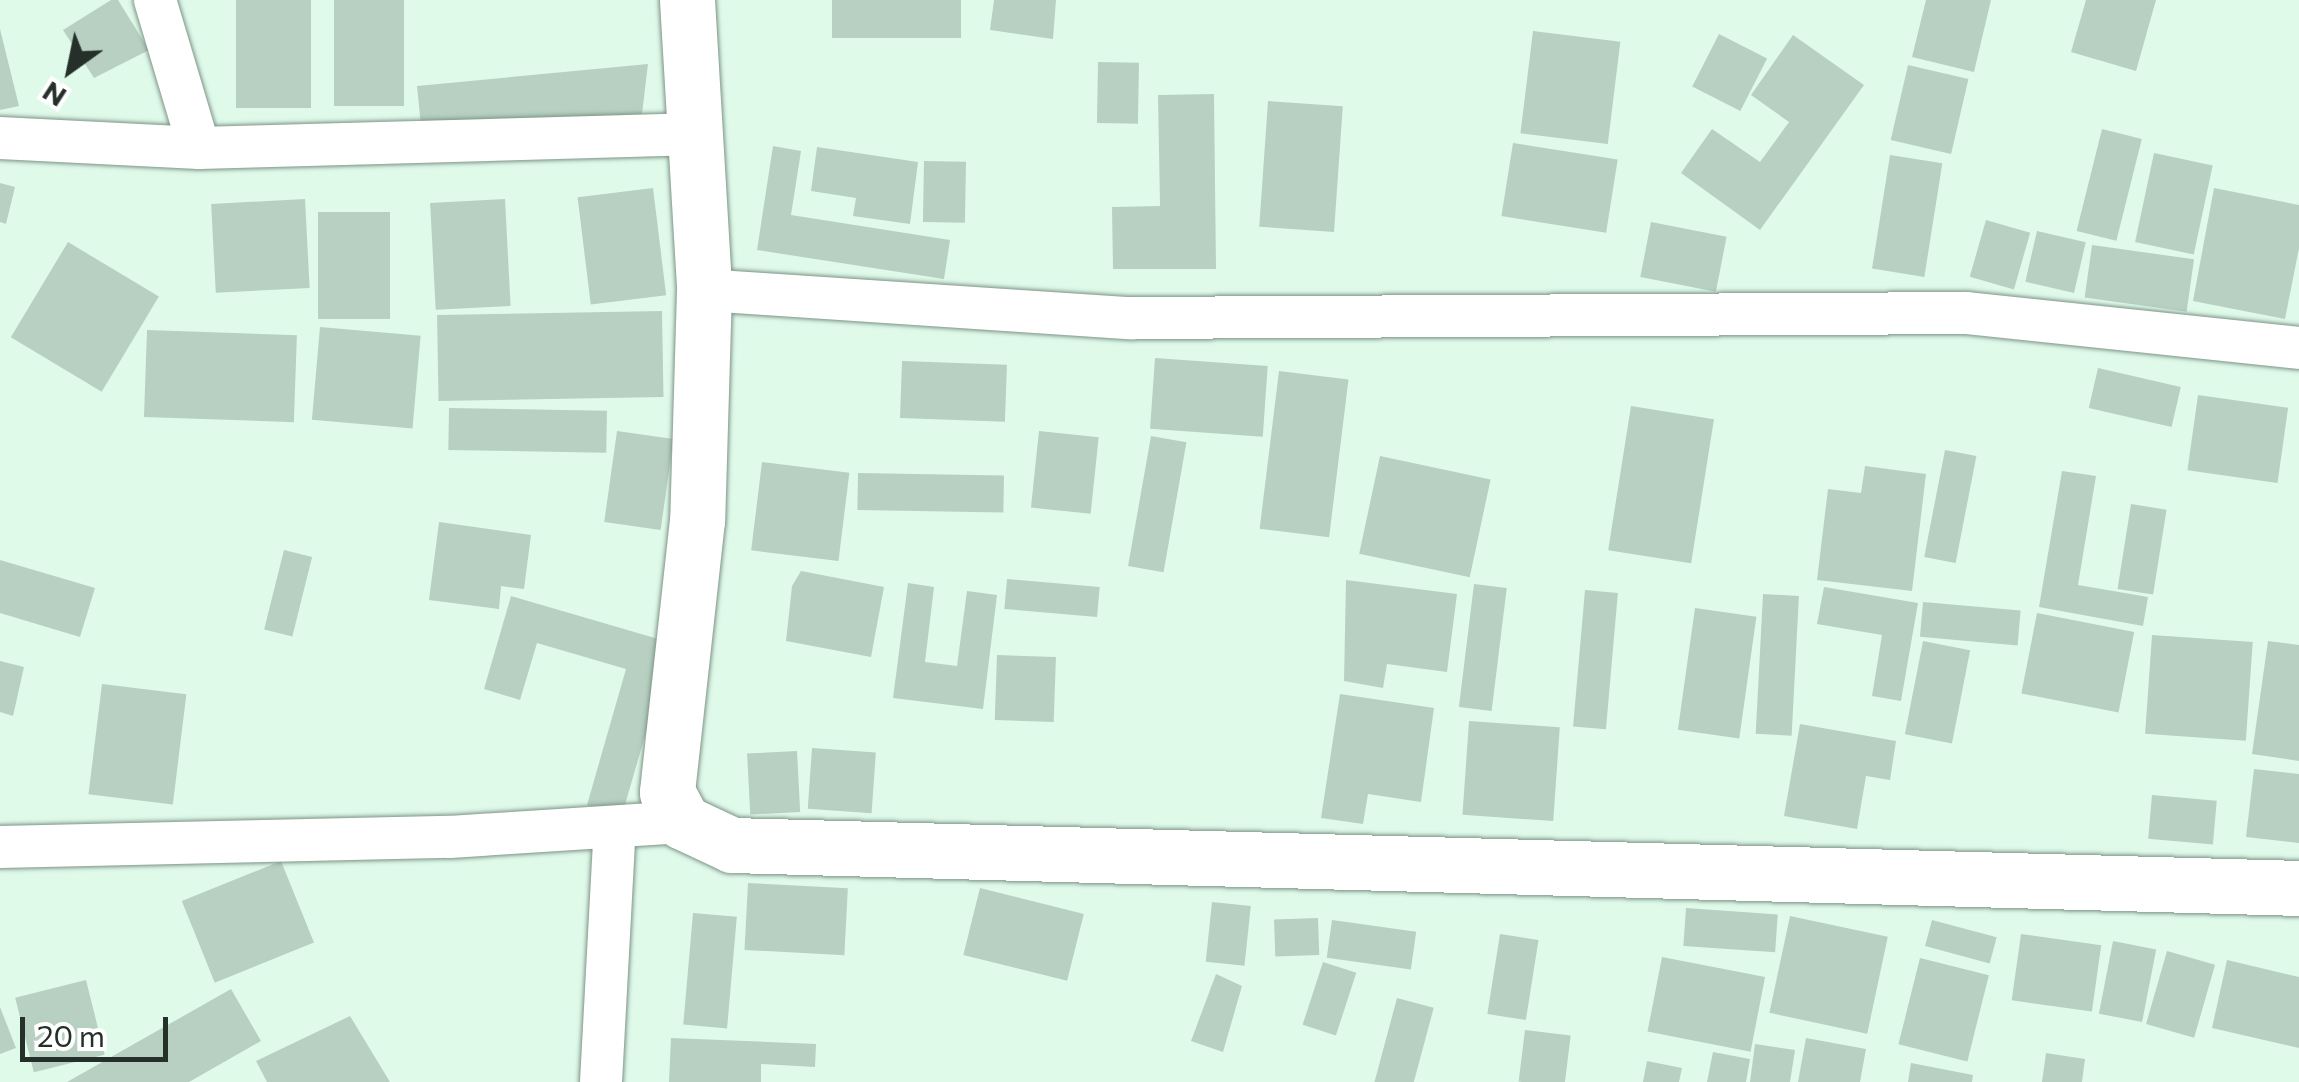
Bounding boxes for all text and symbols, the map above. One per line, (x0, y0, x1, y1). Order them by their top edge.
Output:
north arrow (20, 20, 120, 120)
text: N (36, 75, 72, 115)
scale bar (25, 997, 172, 1059)
text: 20 m (37, 1016, 105, 1053)

